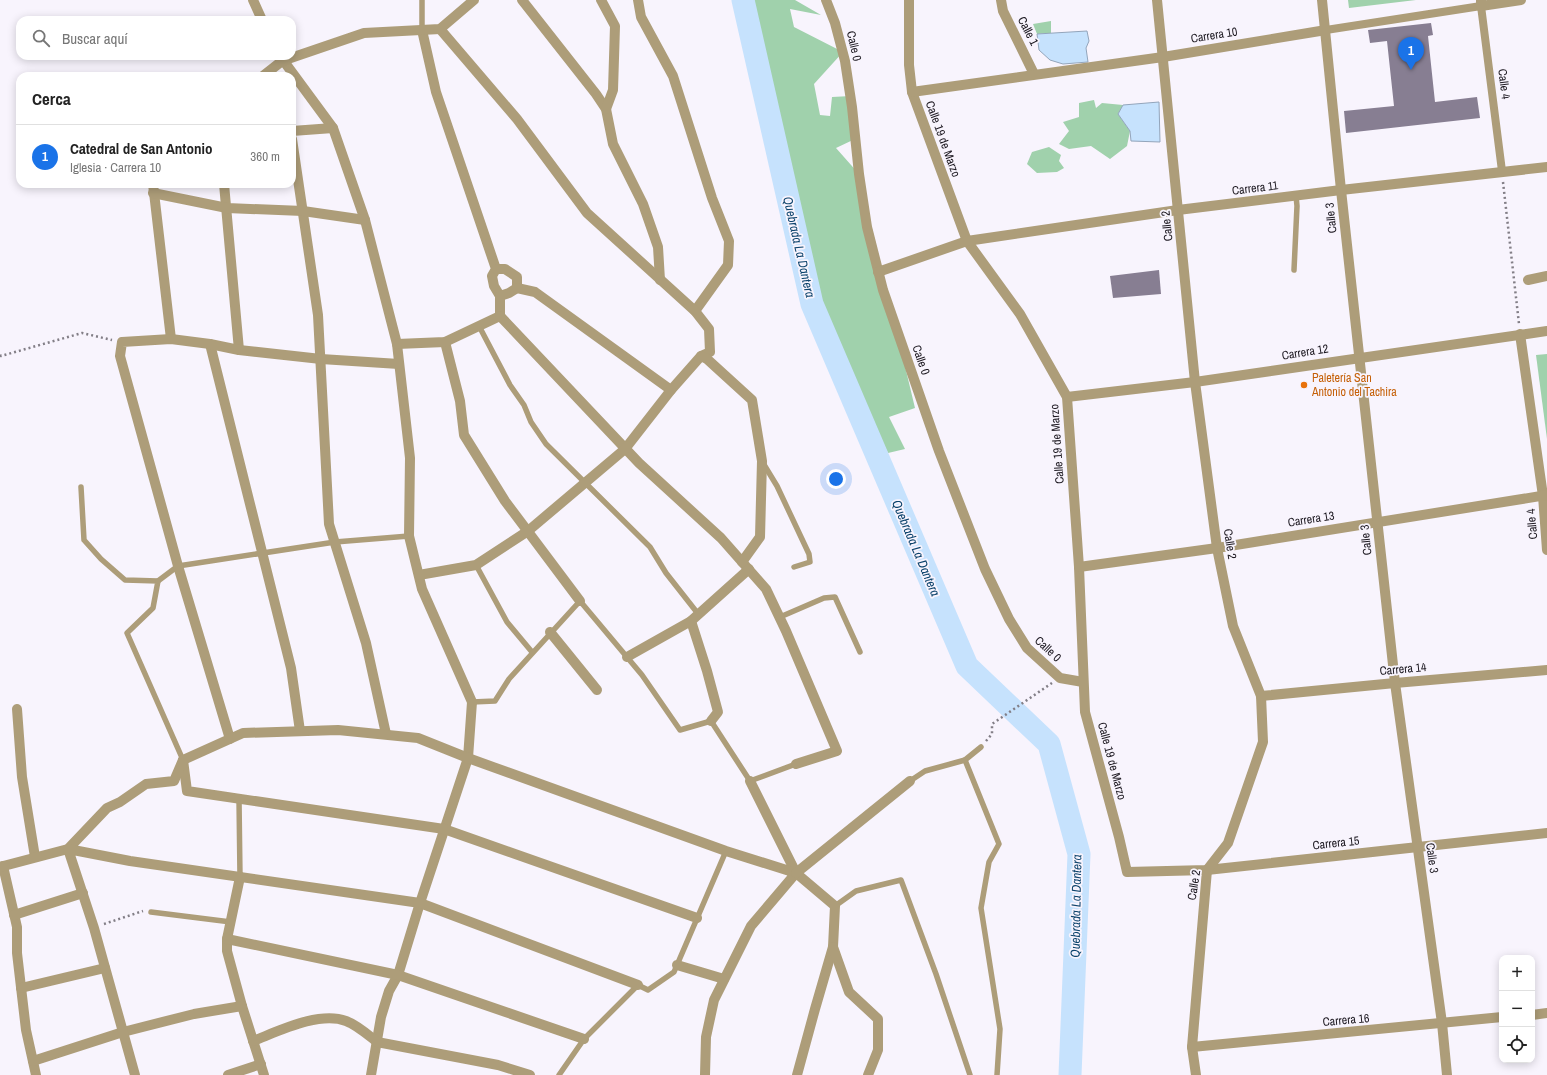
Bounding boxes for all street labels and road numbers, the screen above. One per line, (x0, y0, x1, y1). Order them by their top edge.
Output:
street label: Calle 1 (1014, 14, 1042, 49)
street label: Carrera 10 (1190, 23, 1238, 47)
street label: Calle 0 (843, 29, 865, 63)
street label: Calle 4 (1494, 68, 1514, 101)
street label: Calle 19 de Marzo (922, 99, 964, 179)
street label: Carrera 11 (1231, 177, 1279, 199)
street label: Calle 3 (1321, 202, 1341, 234)
street label: Calle 2 (1157, 210, 1177, 242)
street label: Carrera 12 (1281, 340, 1329, 364)
street label: Calle 0 (908, 343, 934, 377)
street label: Calle 19 de Marzo (1046, 404, 1068, 484)
street label: Carrera 13 (1287, 507, 1335, 531)
street label: Calle 4 (1523, 508, 1541, 540)
street label: Calle 3 (1356, 524, 1376, 556)
street label: Calle 2 (1220, 528, 1240, 560)
street label: Calle 0 (1031, 633, 1065, 665)
street label: Carrera 14 (1379, 659, 1428, 679)
street label: Calle 19 de Marzo (1094, 720, 1130, 802)
street label: Carrera 15 (1312, 833, 1361, 853)
street label: Calle 3 (1422, 842, 1442, 874)
street label: Calle 2 (1184, 869, 1204, 901)
street label: Carrera 16 (1322, 1010, 1370, 1030)

